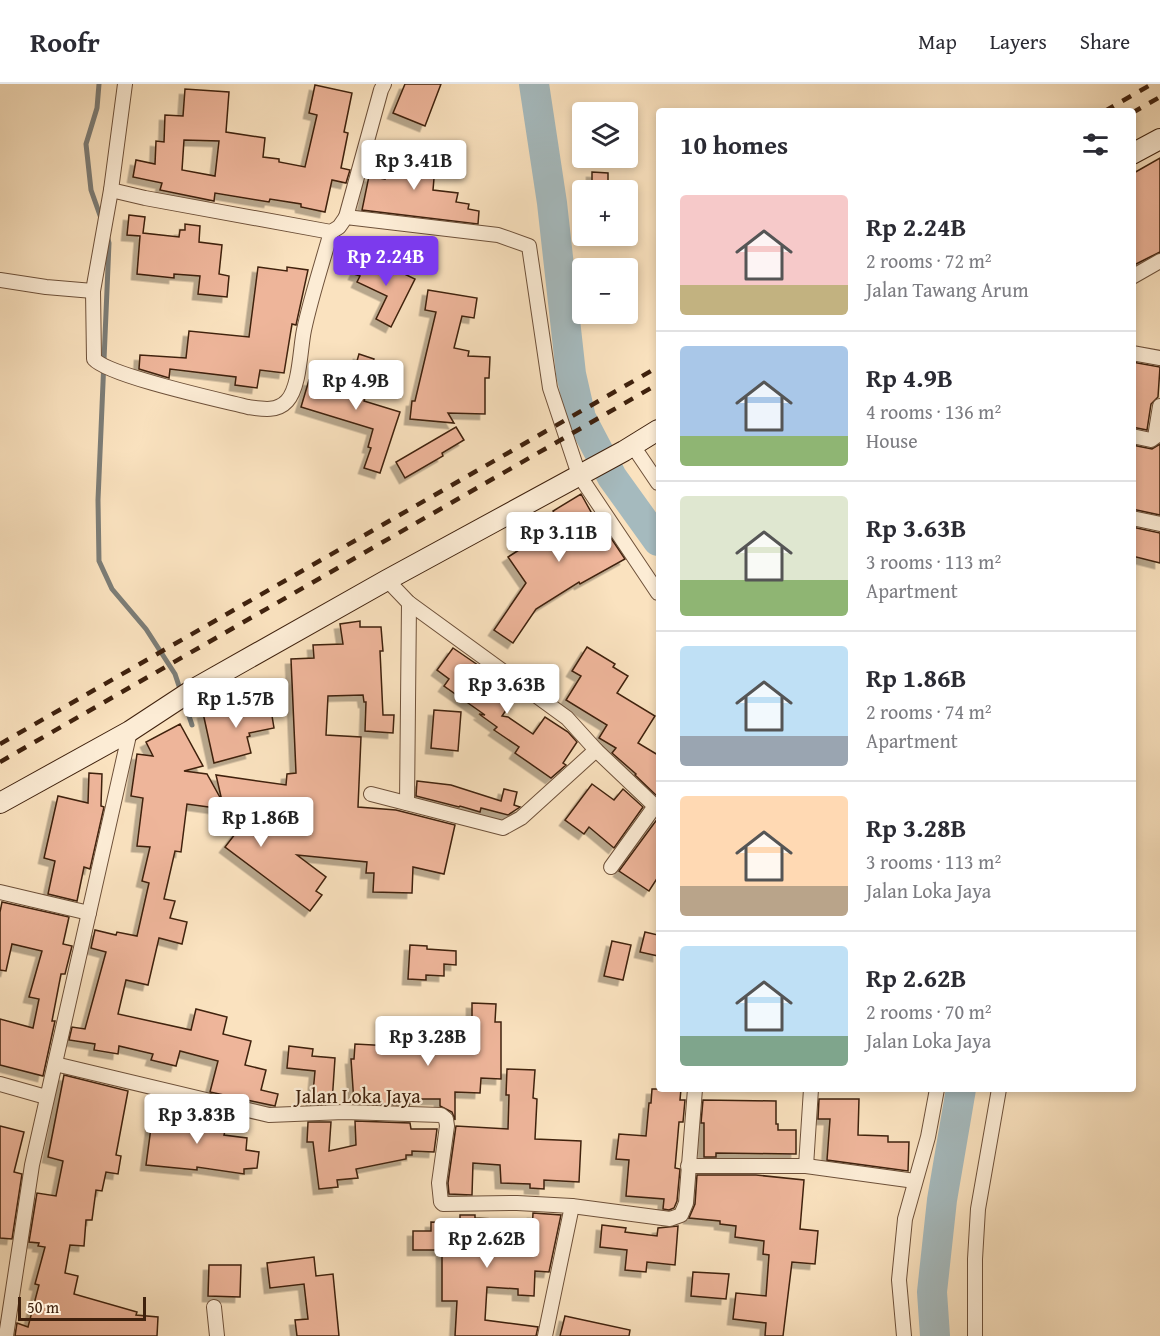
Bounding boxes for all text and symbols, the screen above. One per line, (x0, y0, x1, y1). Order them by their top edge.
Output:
text: Roofr (30, 21, 100, 62)
text: Map (918, 26, 957, 57)
text: Layers (990, 26, 1047, 57)
text: Share (1080, 26, 1130, 57)
map controls (572, 102, 638, 324)
button: layers (572, 102, 638, 168)
text: 10 homes (680, 125, 788, 164)
icon: filters (1079, 128, 1112, 161)
pin: Rp 3.41B (352, 140, 476, 191)
text: Rp 3.41B (375, 145, 453, 174)
button: + (572, 180, 638, 246)
text: Rp 2.24B (866, 207, 966, 246)
icon: home (728, 219, 800, 291)
pin: Rp 2.24B (324, 236, 448, 287)
text: Rp 2.24B (347, 241, 425, 270)
text: 2 rooms · 72 m² (866, 246, 992, 275)
button: − (572, 258, 638, 324)
text: Jalan Tawang Arum (866, 275, 1029, 304)
text: Rp 4.9B (866, 358, 953, 397)
pin: Rp 4.9B (301, 360, 411, 411)
text: Rp 4.9B (323, 365, 389, 394)
icon: home (728, 370, 800, 442)
text: 4 rooms · 136 m² (866, 397, 1001, 426)
text: House (866, 426, 918, 455)
text: Rp 3.63B (866, 508, 966, 547)
pin: Rp 3.11B (497, 512, 621, 563)
text: Rp 3.11B (520, 517, 598, 546)
icon: home (728, 520, 800, 592)
text: 3 rooms · 113 m² (866, 547, 1001, 576)
text: Apartment (866, 576, 958, 605)
text: Rp 1.86B (866, 658, 966, 697)
pin: Rp 3.63B (445, 664, 569, 715)
text: Rp 3.63B (468, 669, 546, 698)
icon: home (728, 670, 800, 742)
pin: Rp 1.57B (174, 678, 298, 729)
text: Rp 1.57B (197, 683, 275, 712)
text: 2 rooms · 74 m² (866, 697, 992, 726)
text: Apartment (866, 726, 958, 755)
pin: Rp 1.86B (199, 797, 323, 848)
text: Rp 1.86B (222, 802, 300, 831)
text: Rp 3.28B (866, 808, 966, 847)
icon: home (728, 820, 800, 892)
text: 3 rooms · 113 m² (866, 847, 1001, 876)
text: Jalan Loka Jaya (866, 876, 991, 905)
text: Rp 2.62B (866, 958, 966, 997)
icon: home (728, 970, 800, 1042)
text: 2 rooms · 70 m² (866, 997, 992, 1026)
pin: Rp 3.28B (366, 1016, 490, 1067)
text: Rp 3.28B (389, 1021, 467, 1050)
text: Jalan Loka Jaya (866, 1026, 991, 1055)
street label: Jalan Loka Jaya (292, 1081, 421, 1110)
pin: Rp 3.83B (135, 1094, 259, 1145)
text: Rp 3.83B (158, 1099, 236, 1128)
pin: Rp 2.62B (425, 1218, 549, 1269)
text: Rp 2.62B (448, 1223, 526, 1252)
scale bar (18, 1294, 146, 1322)
text: 50 m (27, 1295, 59, 1319)

